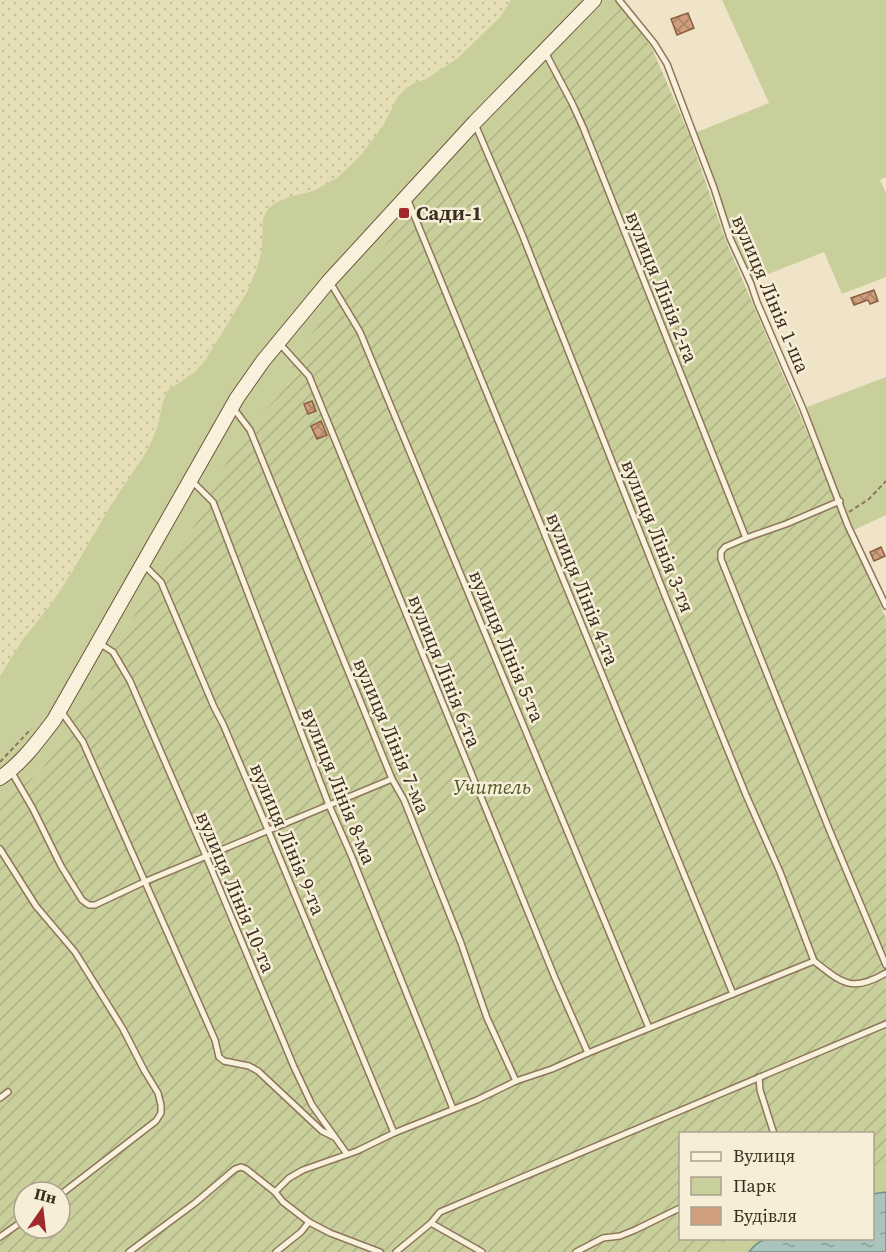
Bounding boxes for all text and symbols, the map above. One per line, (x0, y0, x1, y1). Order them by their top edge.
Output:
place label: Сади-1 (416, 199, 482, 227)
marker: Сади-1 (397, 206, 411, 220)
street label: вулиця Лінія 2-га (619, 207, 705, 368)
street label: вулиця Лінія 1-ша (725, 211, 817, 378)
street label: вулиця Лінія 3-тя (615, 455, 701, 617)
street label: вулиця Лінія 4-та (540, 508, 627, 670)
street label: вулиця Лінія 5-та (462, 566, 552, 727)
street label: вулиця Лінія 6-та (402, 590, 489, 752)
street label: вулиця Лінія 7-ма (347, 654, 438, 819)
street label: вулиця Лінія 8-ма (295, 703, 384, 869)
street label: вулиця Лінія 9-та (243, 759, 333, 920)
park label: Учитель (453, 773, 531, 801)
street label: вулиця Лінія 10-та (189, 807, 283, 978)
legend (679, 1132, 874, 1240)
text: Вулиця (733, 1143, 795, 1168)
text: Парк (733, 1173, 776, 1198)
north arrow (12, 1180, 72, 1240)
text: Пн (32, 1182, 59, 1209)
text: Будівля (733, 1203, 797, 1228)

